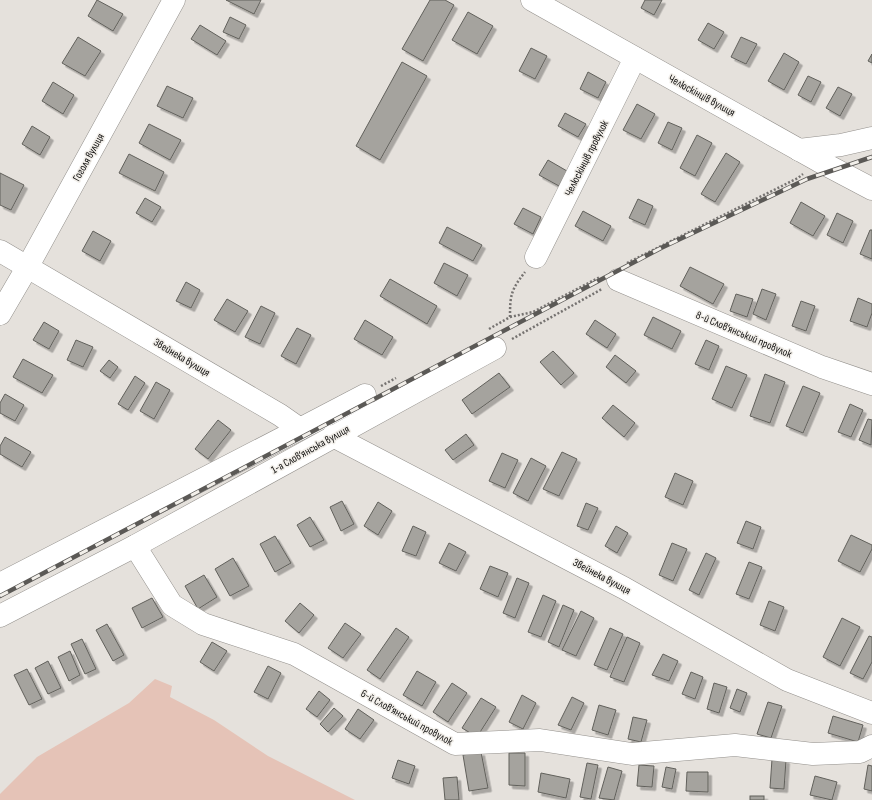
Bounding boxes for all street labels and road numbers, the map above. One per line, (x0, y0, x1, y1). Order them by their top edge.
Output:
street label: Челюскінців вулиця (666, 72, 737, 119)
street label: Челюскінців провулок (562, 117, 612, 198)
street label: Гоголя вулиця (70, 131, 107, 183)
street label: 8-й Слов’янський провулок (694, 308, 795, 361)
street label: Звейнека вулиця (151, 335, 212, 379)
street label: 1-а Слов’янська вулиця (269, 423, 352, 476)
street label: Звейнека вулиця (571, 556, 633, 597)
street label: 6-й Слов’янський провулок (359, 687, 456, 748)

